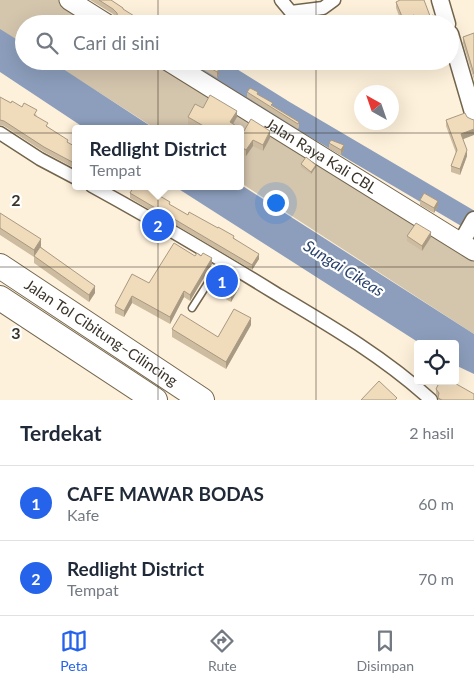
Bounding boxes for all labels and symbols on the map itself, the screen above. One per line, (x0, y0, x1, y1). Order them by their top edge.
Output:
north arrow (354, 85, 399, 130)
street label: Jalan Raya Kali CBL (262, 114, 381, 197)
text: 2 (11, 190, 21, 209)
your location (263, 190, 289, 216)
pin: 2 (142, 206, 174, 244)
water label: Sungai Cikeas (301, 235, 388, 300)
pin: 1 (206, 262, 238, 300)
street label: Jalan Tol Cibitung–Cilincing (22, 275, 181, 389)
text: 3 (11, 323, 21, 342)

